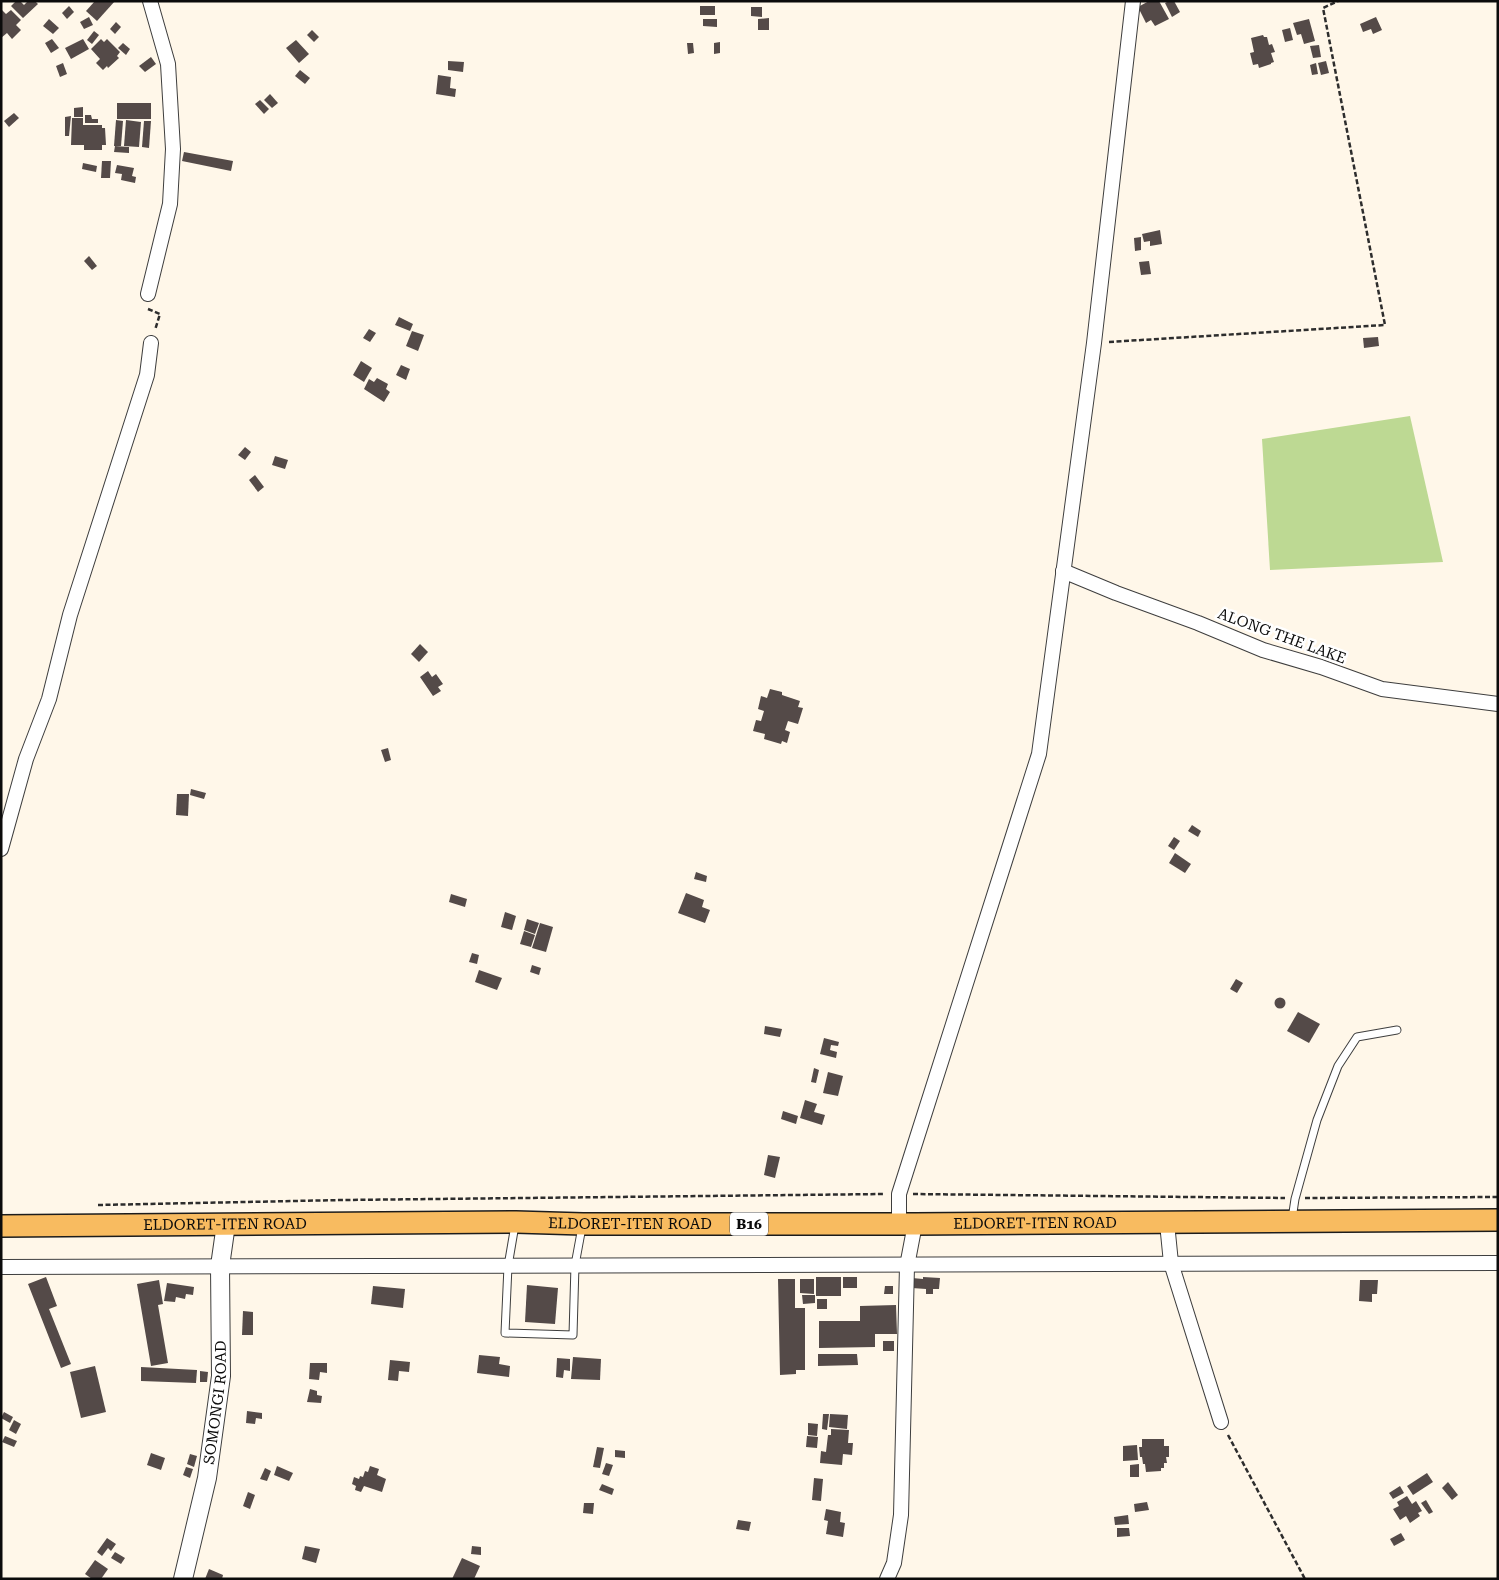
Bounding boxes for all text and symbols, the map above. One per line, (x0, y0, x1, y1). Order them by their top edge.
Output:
street label: ALONG THE LAKE (1215, 604, 1349, 668)
road number: B16 (730, 1212, 768, 1236)
street label: ELDORET-ITEN ROAD (548, 1214, 712, 1233)
street label: ELDORET-ITEN ROAD (953, 1214, 1117, 1233)
street label: ELDORET-ITEN ROAD (143, 1215, 307, 1234)
street label: SOMONGI ROAD (200, 1340, 230, 1465)

